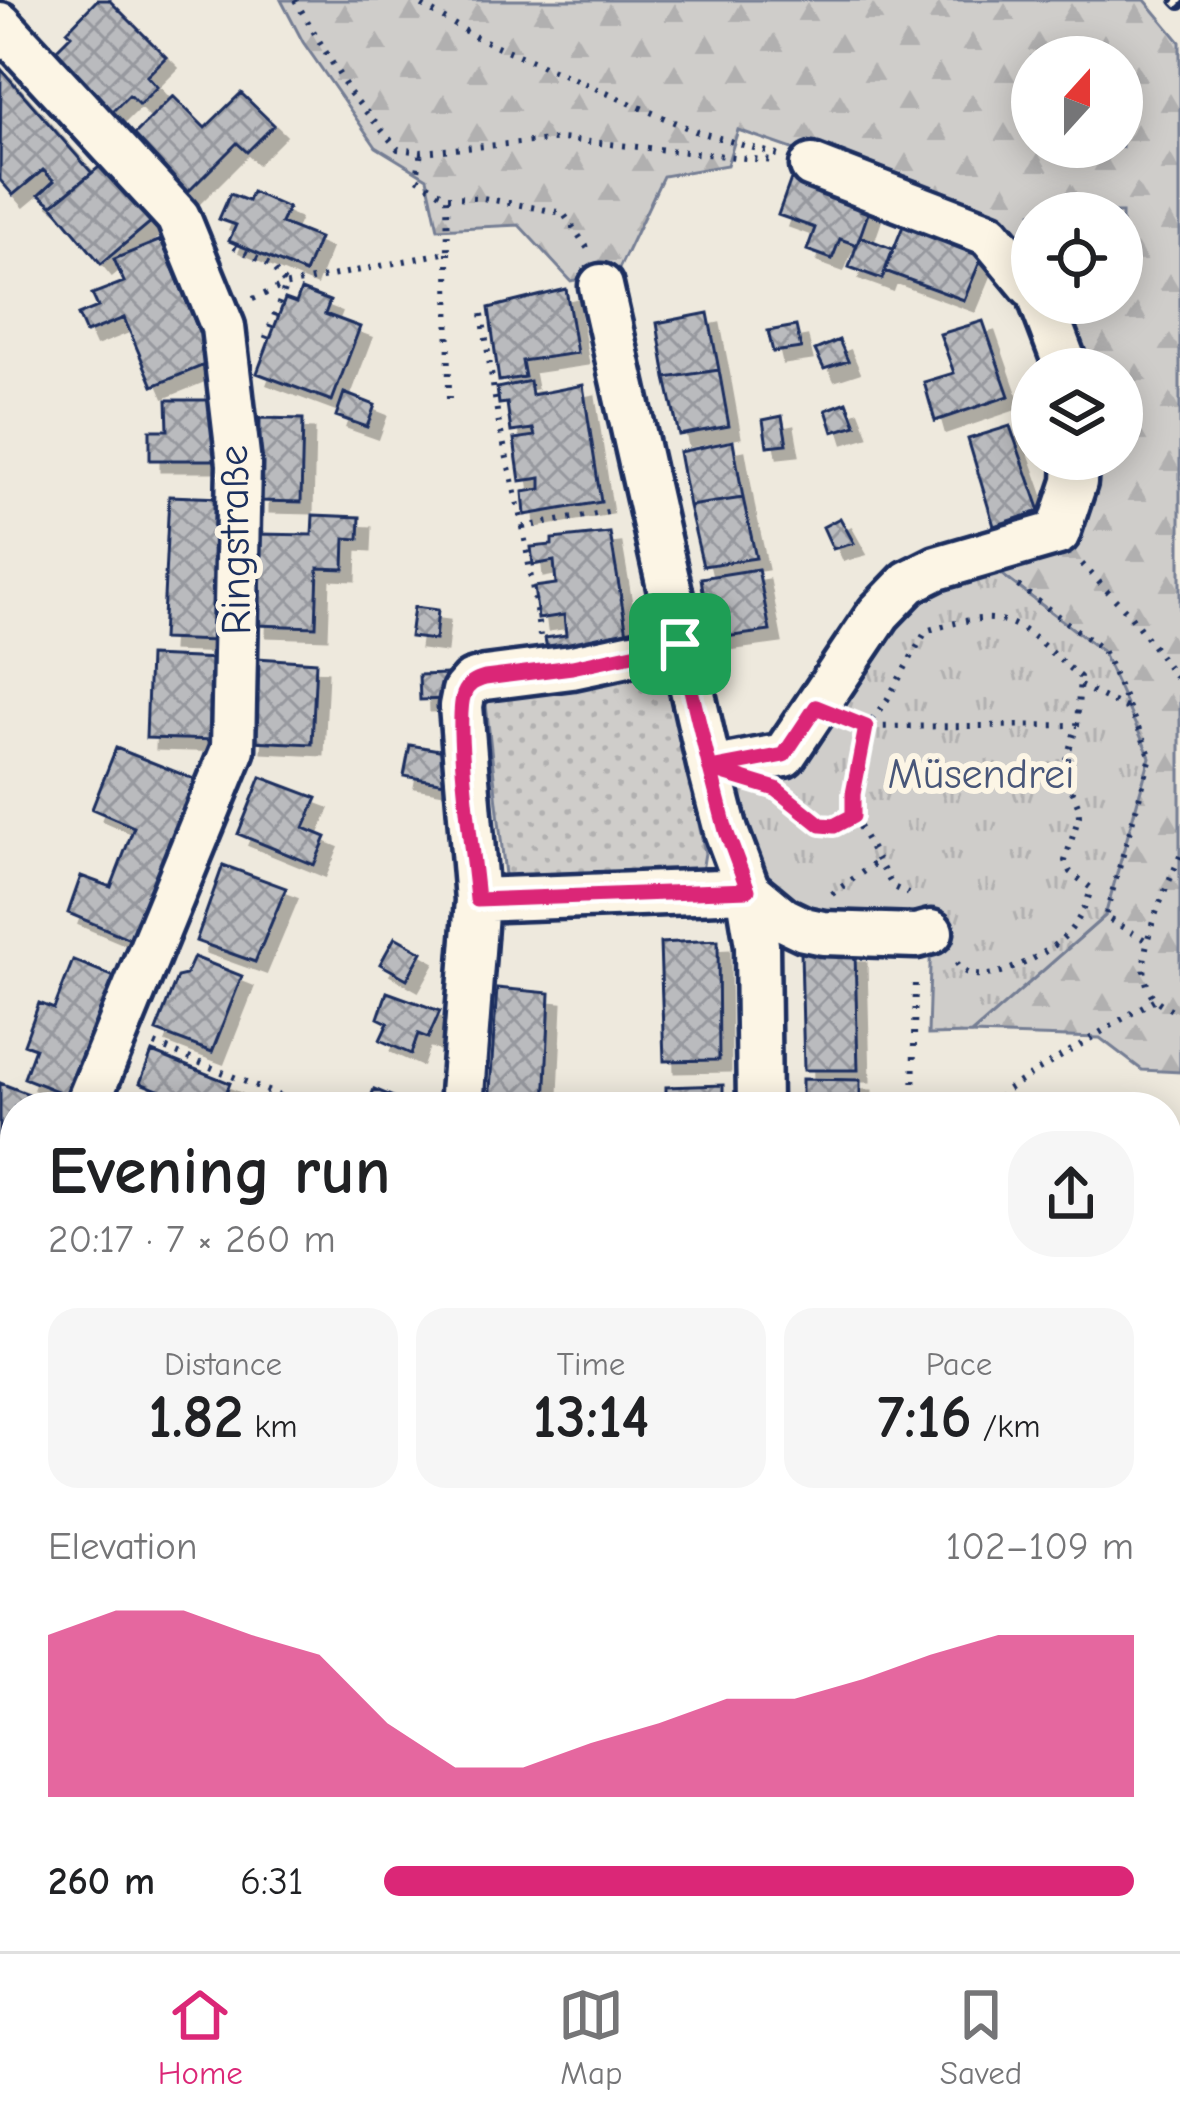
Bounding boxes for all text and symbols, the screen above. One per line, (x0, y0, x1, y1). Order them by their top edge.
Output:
north arrow (1011, 36, 1143, 168)
map controls (1011, 36, 1143, 480)
button: locate (1011, 192, 1143, 324)
button: layers (1011, 348, 1143, 480)
street label: Ringstraße (209, 444, 261, 636)
pin (629, 593, 731, 695)
icon: arrive (647, 611, 713, 677)
park label: Müsendrei (888, 750, 1074, 799)
button: share (1008, 1131, 1134, 1257)
text: Evening run (48, 1134, 390, 1210)
text: 20:17 · 7 × 260 m (48, 1217, 336, 1262)
text: Distance (164, 1345, 282, 1383)
text: Time (557, 1345, 625, 1383)
text: Pace (926, 1345, 992, 1383)
text: 1.82 (148, 1383, 243, 1452)
text: 13:14 (533, 1383, 649, 1452)
text: 7:16 (877, 1383, 972, 1452)
text: km (243, 1407, 298, 1445)
text: /km (972, 1407, 1041, 1445)
text: Elevation (48, 1524, 197, 1569)
text: 102–109 m (946, 1524, 1134, 1569)
text: 260 m (48, 1859, 155, 1904)
text: 6:31 (240, 1859, 303, 1904)
tab: Home (158, 1982, 243, 2092)
tab: Map (558, 1982, 624, 2092)
tab: Saved (940, 1982, 1022, 2092)

